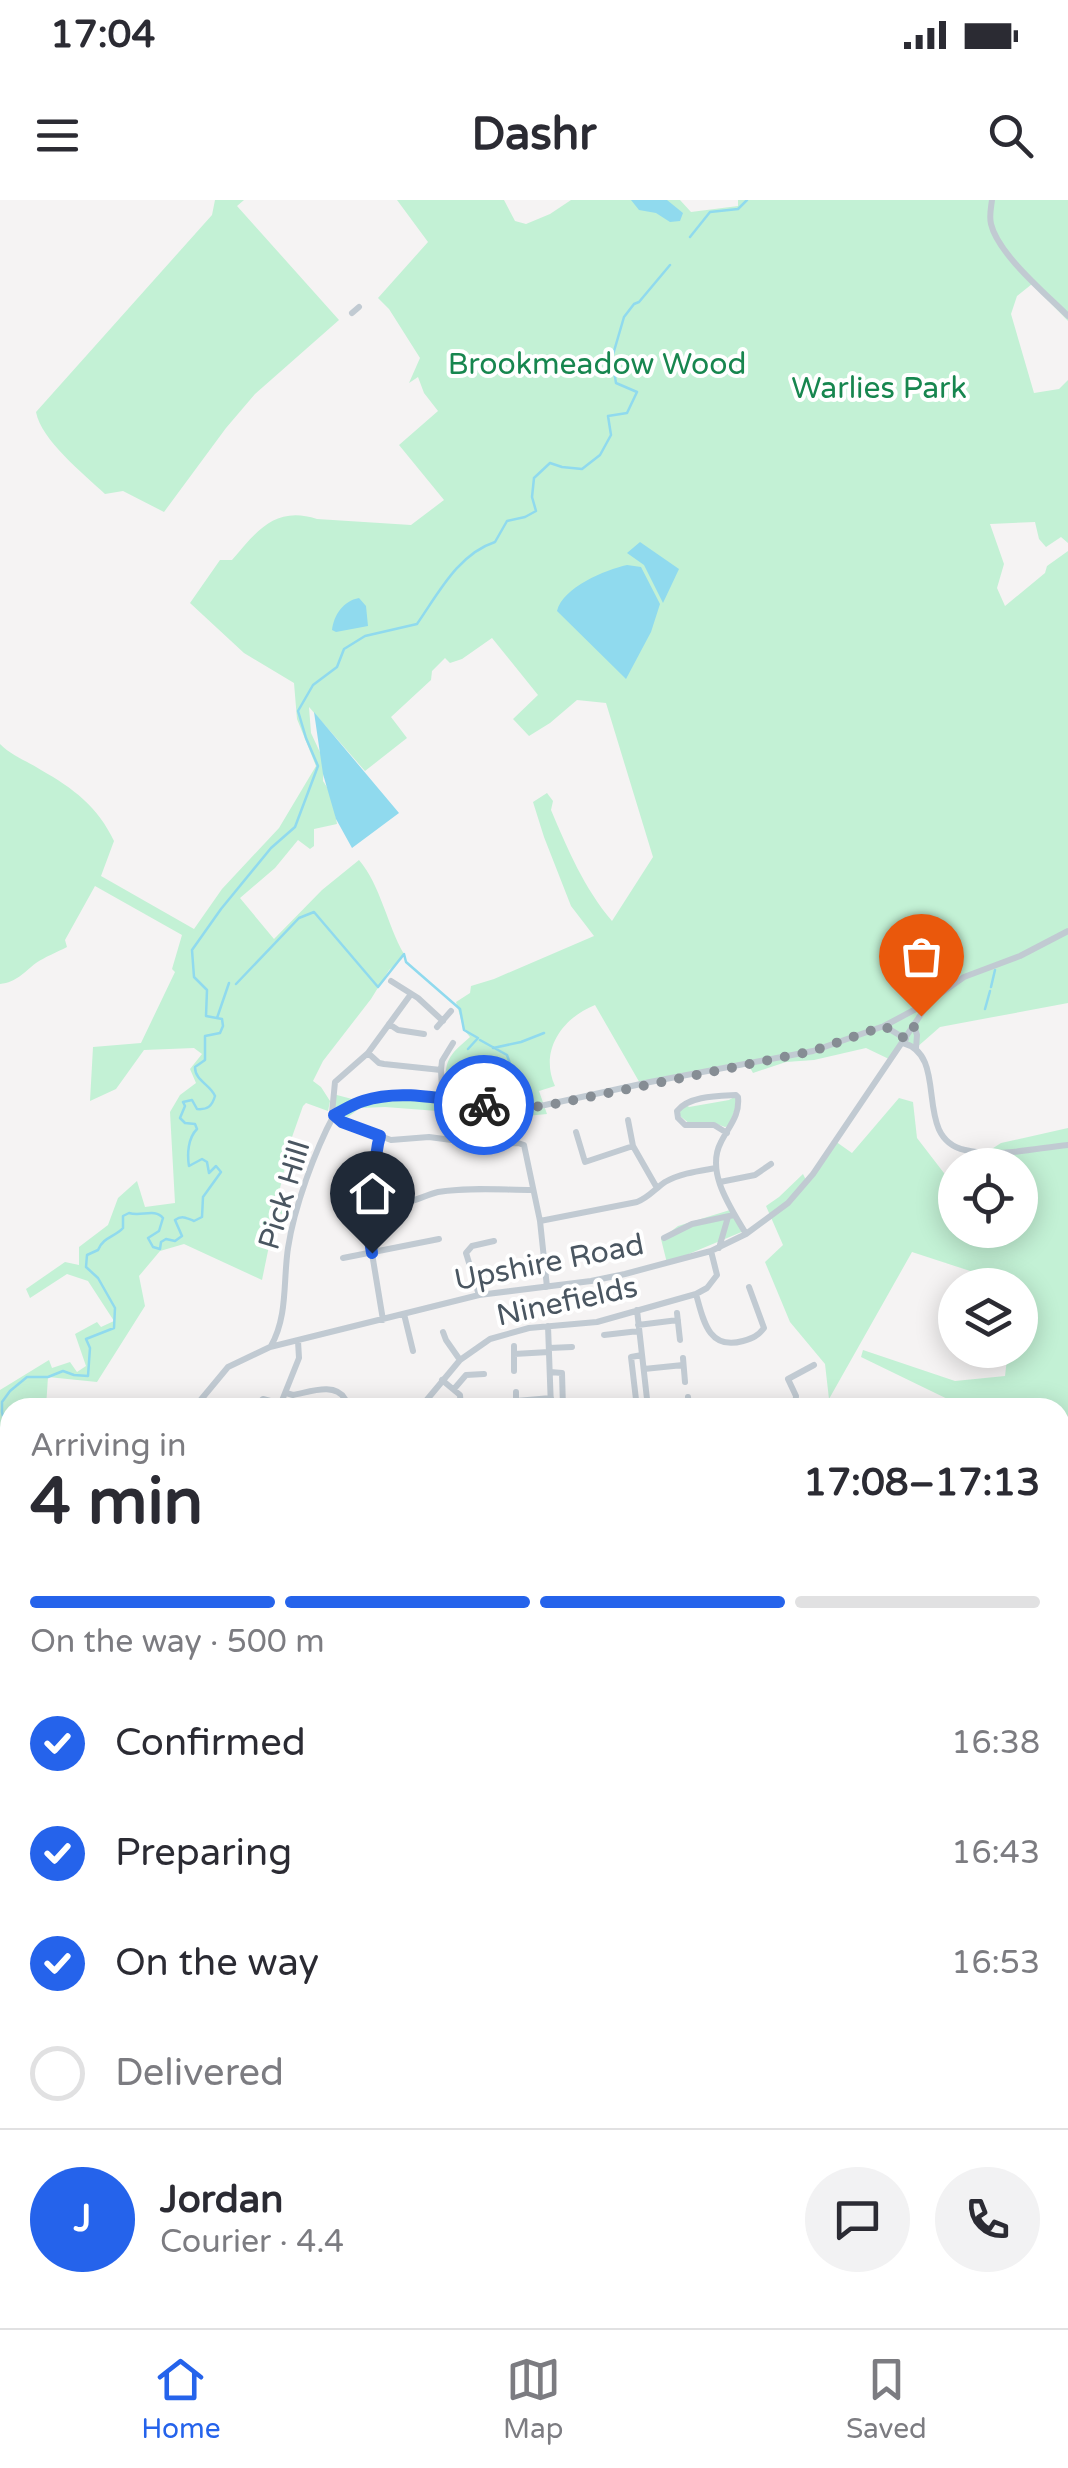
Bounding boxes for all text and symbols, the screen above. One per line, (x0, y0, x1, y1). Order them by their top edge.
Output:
text: 17:04 (50, 12, 155, 58)
icon: menu (30, 108, 85, 163)
text: Dashr (472, 108, 596, 162)
icon: search (983, 108, 1038, 163)
park label: Brookmeadow Wood (448, 346, 746, 383)
park label: Warlies Park (791, 370, 967, 407)
pin (879, 914, 964, 1017)
icon: bag (894, 929, 949, 984)
courier (434, 1055, 534, 1155)
icon: bike (457, 1078, 512, 1133)
street label: Pick Hill (250, 1136, 319, 1254)
map controls (938, 1148, 1038, 1368)
button: locate (938, 1148, 1038, 1248)
pin (330, 1151, 415, 1254)
icon: home (345, 1166, 400, 1221)
street label: Upshire Road (451, 1226, 647, 1299)
street label: Ninefields (493, 1268, 641, 1334)
button: layers (938, 1268, 1038, 1368)
text: Arriving in (30, 1427, 187, 1465)
text: 17:08–17:13 (803, 1460, 1040, 1506)
text: 4 min (30, 1463, 203, 1542)
text: On the way · 500 m (30, 1623, 325, 1661)
icon: check (30, 1716, 85, 1771)
text: Confirmed (115, 1720, 306, 1766)
text: 16:38 (951, 1724, 1040, 1762)
icon: check (30, 1826, 85, 1881)
text: Preparing (115, 1830, 292, 1876)
text: 16:43 (951, 1834, 1040, 1872)
icon: check (30, 1936, 85, 1991)
text: On the way (115, 1940, 319, 1986)
text: 16:53 (951, 1944, 1040, 1982)
text: Delivered (115, 2050, 284, 2096)
button: chat (805, 2167, 910, 2272)
button: phone (935, 2167, 1040, 2272)
text: Jordan (160, 2177, 283, 2223)
text: J (74, 2196, 91, 2242)
text: Courier · 4.4 (160, 2223, 344, 2261)
tab: Home (141, 2352, 221, 2446)
tab: Map (503, 2352, 563, 2446)
tab: Saved (846, 2352, 927, 2446)

